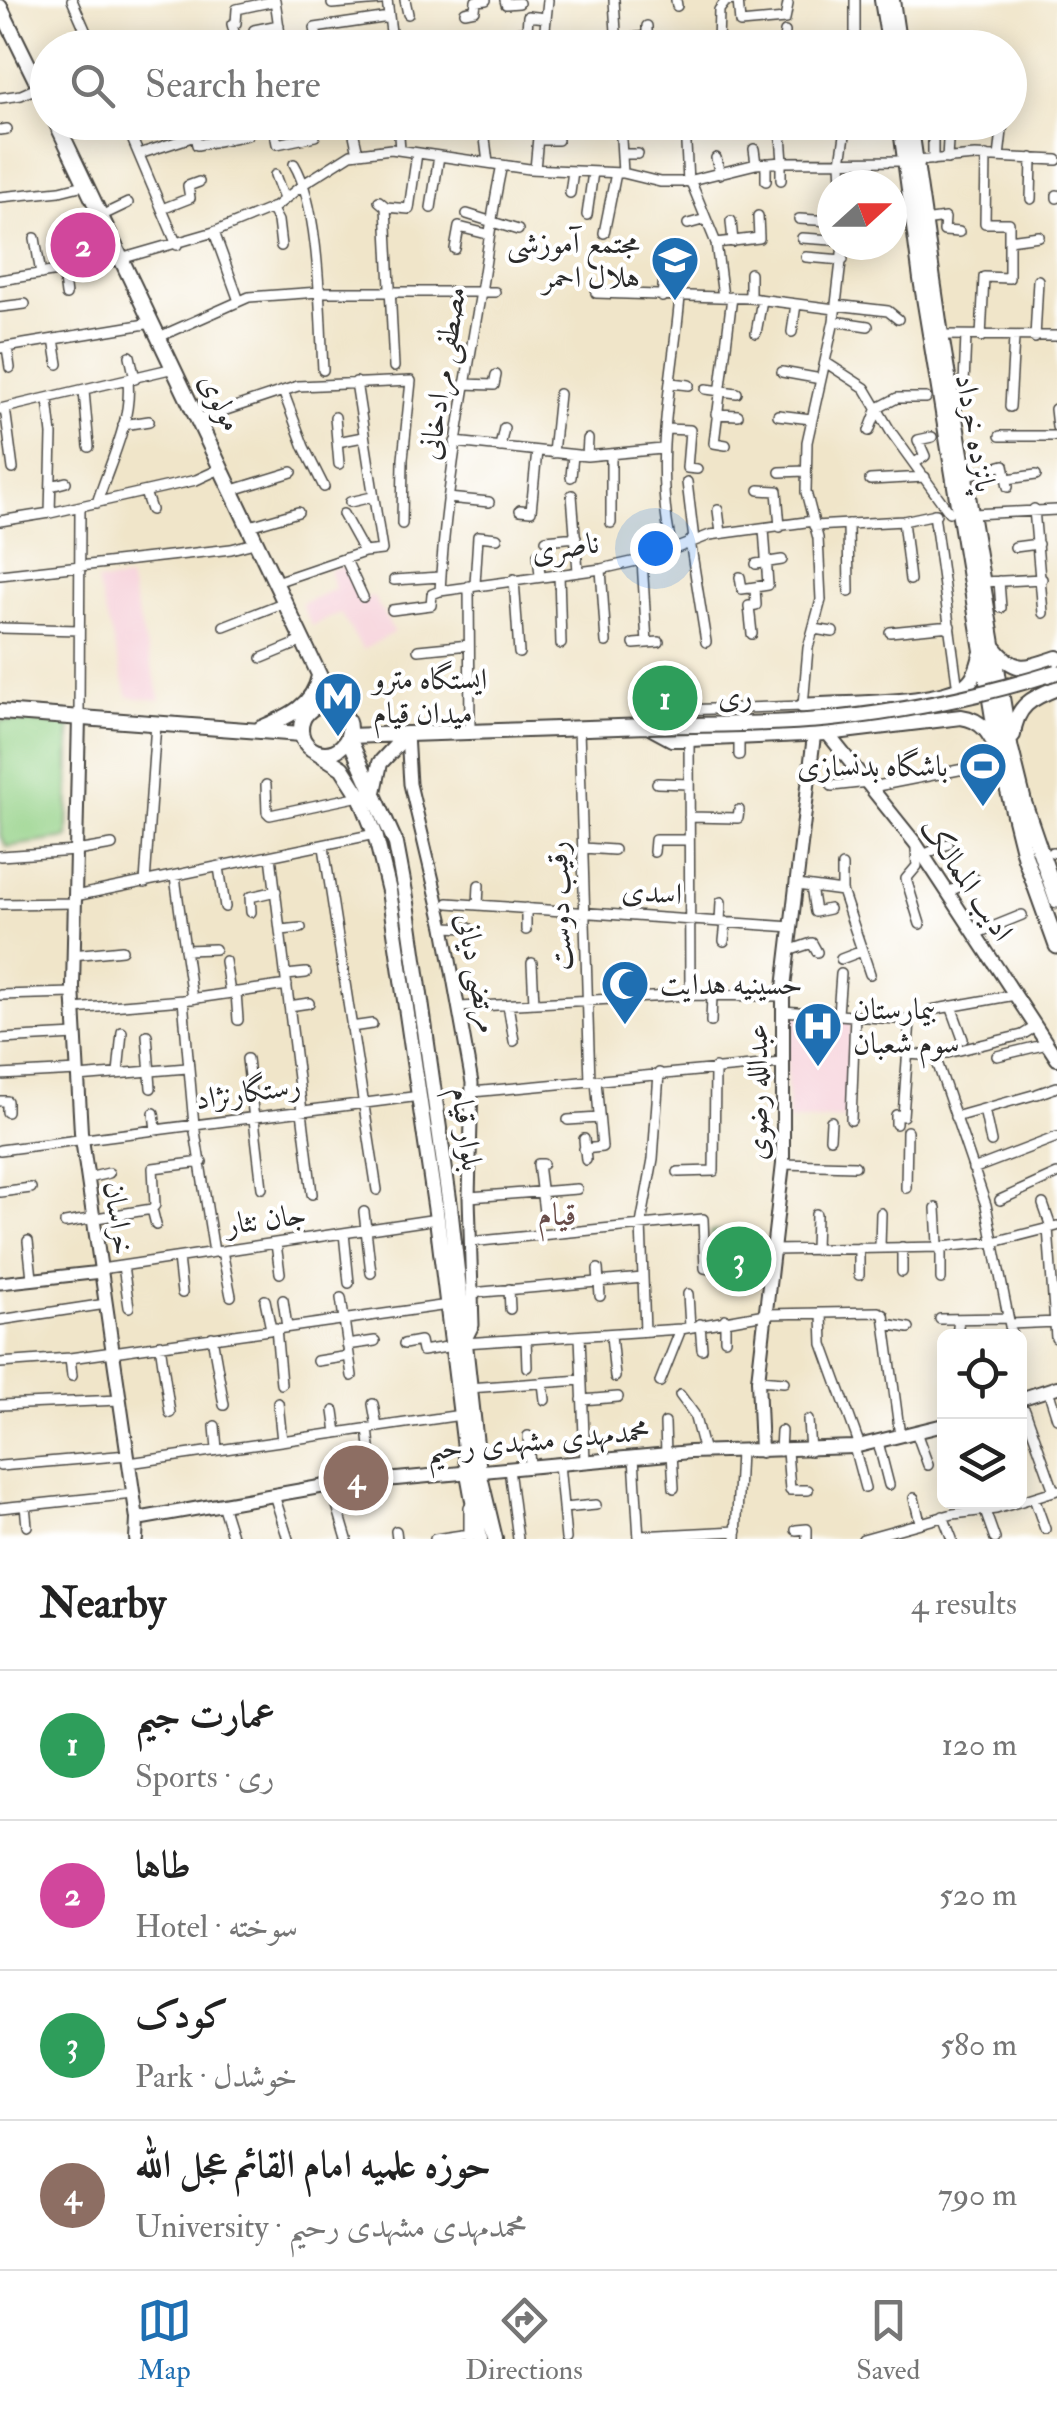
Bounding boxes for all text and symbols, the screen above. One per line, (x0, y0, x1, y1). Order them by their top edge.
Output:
search box (30, 30, 1027, 140)
icon: search (65, 58, 120, 113)
text: Search here (145, 61, 321, 109)
north arrow (817, 170, 907, 260)
pin: 2 (51, 208, 116, 282)
place label: مجتمع آموزشی هلال احمر (507, 225, 640, 296)
school or university icon: مجتمع آموزشی هلال احمر (649, 234, 701, 302)
street label: مصطفی مرادخانی (411, 284, 477, 463)
street label: مولوی (191, 367, 250, 438)
street label: پانزده خرداد (945, 371, 1004, 497)
your location (630, 523, 681, 574)
street label: ناصری (529, 524, 601, 572)
place label: ایستگاه مترو میدان قیام (370, 660, 487, 739)
pin: 1 (632, 660, 698, 736)
metro station icon: ایستگاه مترو میدان قیام (312, 670, 364, 738)
street label: ری (717, 677, 753, 716)
sports icon: باشگاه بدنسازی (957, 740, 1009, 808)
place label: باشگاه بدنسازی (797, 747, 948, 785)
street label: ادیب الممالک (912, 810, 1021, 948)
street label: رقیب دوست (539, 840, 580, 972)
street label: اسدی (620, 872, 683, 913)
street label: مرتضی دیانی (446, 910, 507, 1037)
mosque icon: حسینیه هدایت (599, 958, 651, 1026)
place label: حسینیه هدایت (660, 966, 803, 1003)
place label: بیمارستان سوم شعبان (853, 991, 960, 1069)
hospital icon: بیمارستان سوم شعبان (792, 1000, 844, 1068)
street label: عبدالله رضوی (739, 1024, 776, 1160)
street label: رستگارنژاد (193, 1066, 303, 1118)
street label: بلوار قیام (435, 1085, 491, 1174)
street label: خراسان (95, 1179, 142, 1257)
district label: قیام (537, 1195, 577, 1242)
street label: جان نثار (221, 1196, 309, 1244)
pin: 3 (706, 1222, 772, 1296)
map controls (937, 1329, 1027, 1509)
button: locate (937, 1329, 1027, 1419)
street label: محمدمهدی مشهدی رحیم (425, 1412, 652, 1479)
button: layers (937, 1419, 1027, 1509)
pin: 4 (324, 1440, 388, 1516)
text: Nearby (40, 1578, 166, 1630)
text: 4 results (911, 1584, 1017, 1624)
text: عمارت جیم (135, 1691, 275, 1739)
text: 1 (67, 1725, 78, 1765)
text: 120 m (941, 1725, 1017, 1765)
text: Sports · ری (135, 1757, 275, 1797)
text: طاها (135, 1841, 191, 1889)
text: 2 (64, 1875, 81, 1915)
text: 520 m (939, 1875, 1017, 1915)
text: Hotel · سوخته (135, 1907, 298, 1947)
text: کودک (135, 1991, 229, 2039)
text: 3 (66, 2025, 79, 2065)
text: 580 m (940, 2025, 1017, 2065)
text: Park · خوشدل (135, 2057, 298, 2097)
text: حوزه علمیه امام القائم عجل الله (135, 2141, 491, 2189)
text: 4 (64, 2175, 81, 2215)
text: 790 m (938, 2175, 1017, 2215)
text: University · محمدمهدی مشهدی رحیم (135, 2207, 527, 2247)
tab: Map (137, 2293, 192, 2388)
tab: Directions (465, 2293, 583, 2388)
tab: Saved (856, 2293, 920, 2388)

